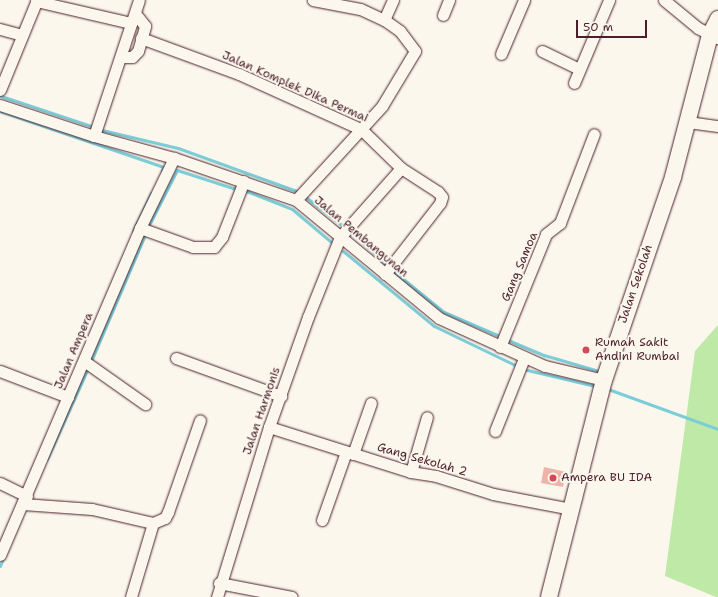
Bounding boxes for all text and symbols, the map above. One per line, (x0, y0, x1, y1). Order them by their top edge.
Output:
scale bar (578, 12, 649, 38)
text: 50 m (583, 19, 613, 35)
street label: Jalan Komplek Dika Permai (220, 48, 370, 126)
street label: Jalan Pembangunan (311, 193, 411, 281)
street label: Gang Samoa (499, 230, 541, 304)
street label: Jalan Sekolah (616, 243, 656, 325)
street label: Jalan Ampera (51, 311, 97, 391)
place label: Rumah Sakit Andini Rumbai (595, 336, 680, 364)
marker: Rumah Sakit Andini Rumbai (580, 344, 592, 356)
street label: Jalan Harmonis (240, 365, 284, 457)
street label: Gang Sekolah 2 (375, 440, 469, 480)
place label: Ampera BU IDA (561, 471, 652, 485)
marker: Ampera BU IDA (548, 473, 558, 483)

